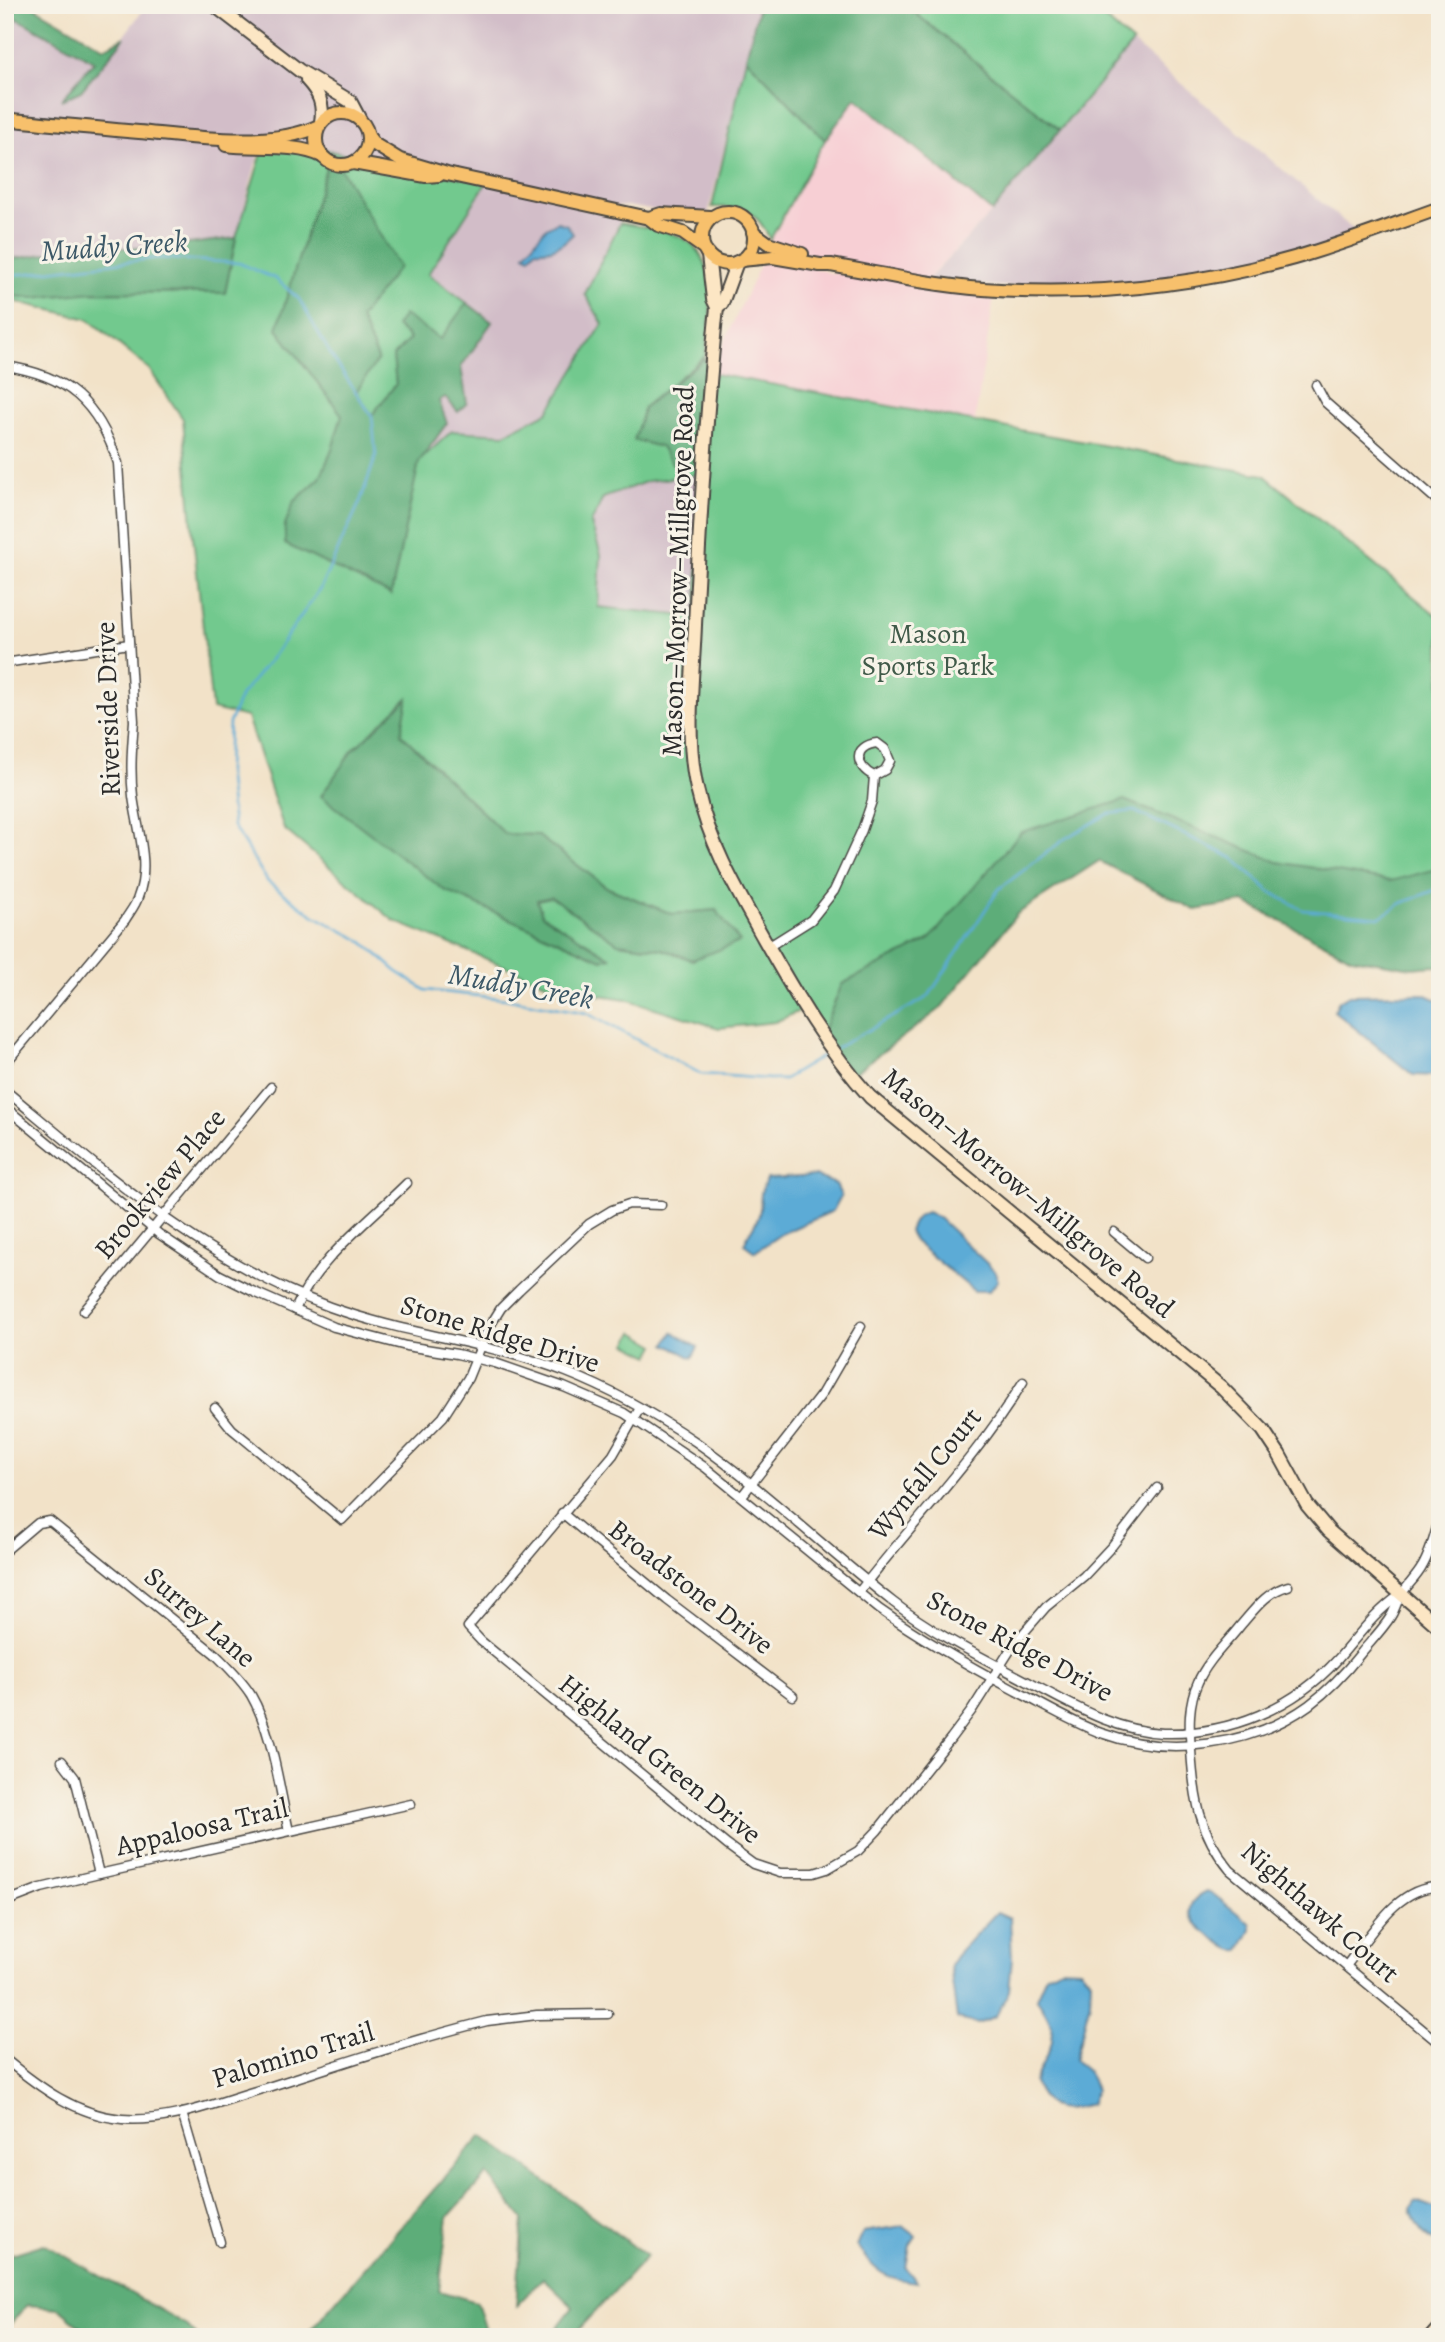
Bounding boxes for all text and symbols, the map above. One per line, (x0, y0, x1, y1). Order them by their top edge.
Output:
water label: Muddy Creek (39, 221, 189, 271)
street label: Mason–Morrow–Millgrove Road (653, 384, 704, 757)
park label: Mason Sports Park (862, 615, 995, 685)
street label: Riverside Drive (86, 621, 130, 797)
water label: Muddy Creek (445, 954, 597, 1018)
street label: Mason–Morrow–Millgrove Road (874, 1059, 1183, 1328)
street label: Brookview Place (86, 1100, 234, 1268)
street label: Stone Ridge Drive (396, 1286, 604, 1382)
street label: Wynfall Court (859, 1400, 990, 1549)
street label: Broadstone Drive (601, 1511, 781, 1663)
street label: Surrey Lane (136, 1558, 264, 1676)
street label: Stone Ridge Drive (920, 1581, 1120, 1711)
street label: Highland Green Drive (551, 1665, 769, 1853)
street label: Appaloosa Trail (111, 1789, 292, 1865)
street label: Nighthawk Court (1233, 1832, 1407, 1992)
street label: Palomino Trail (207, 2012, 379, 2098)

